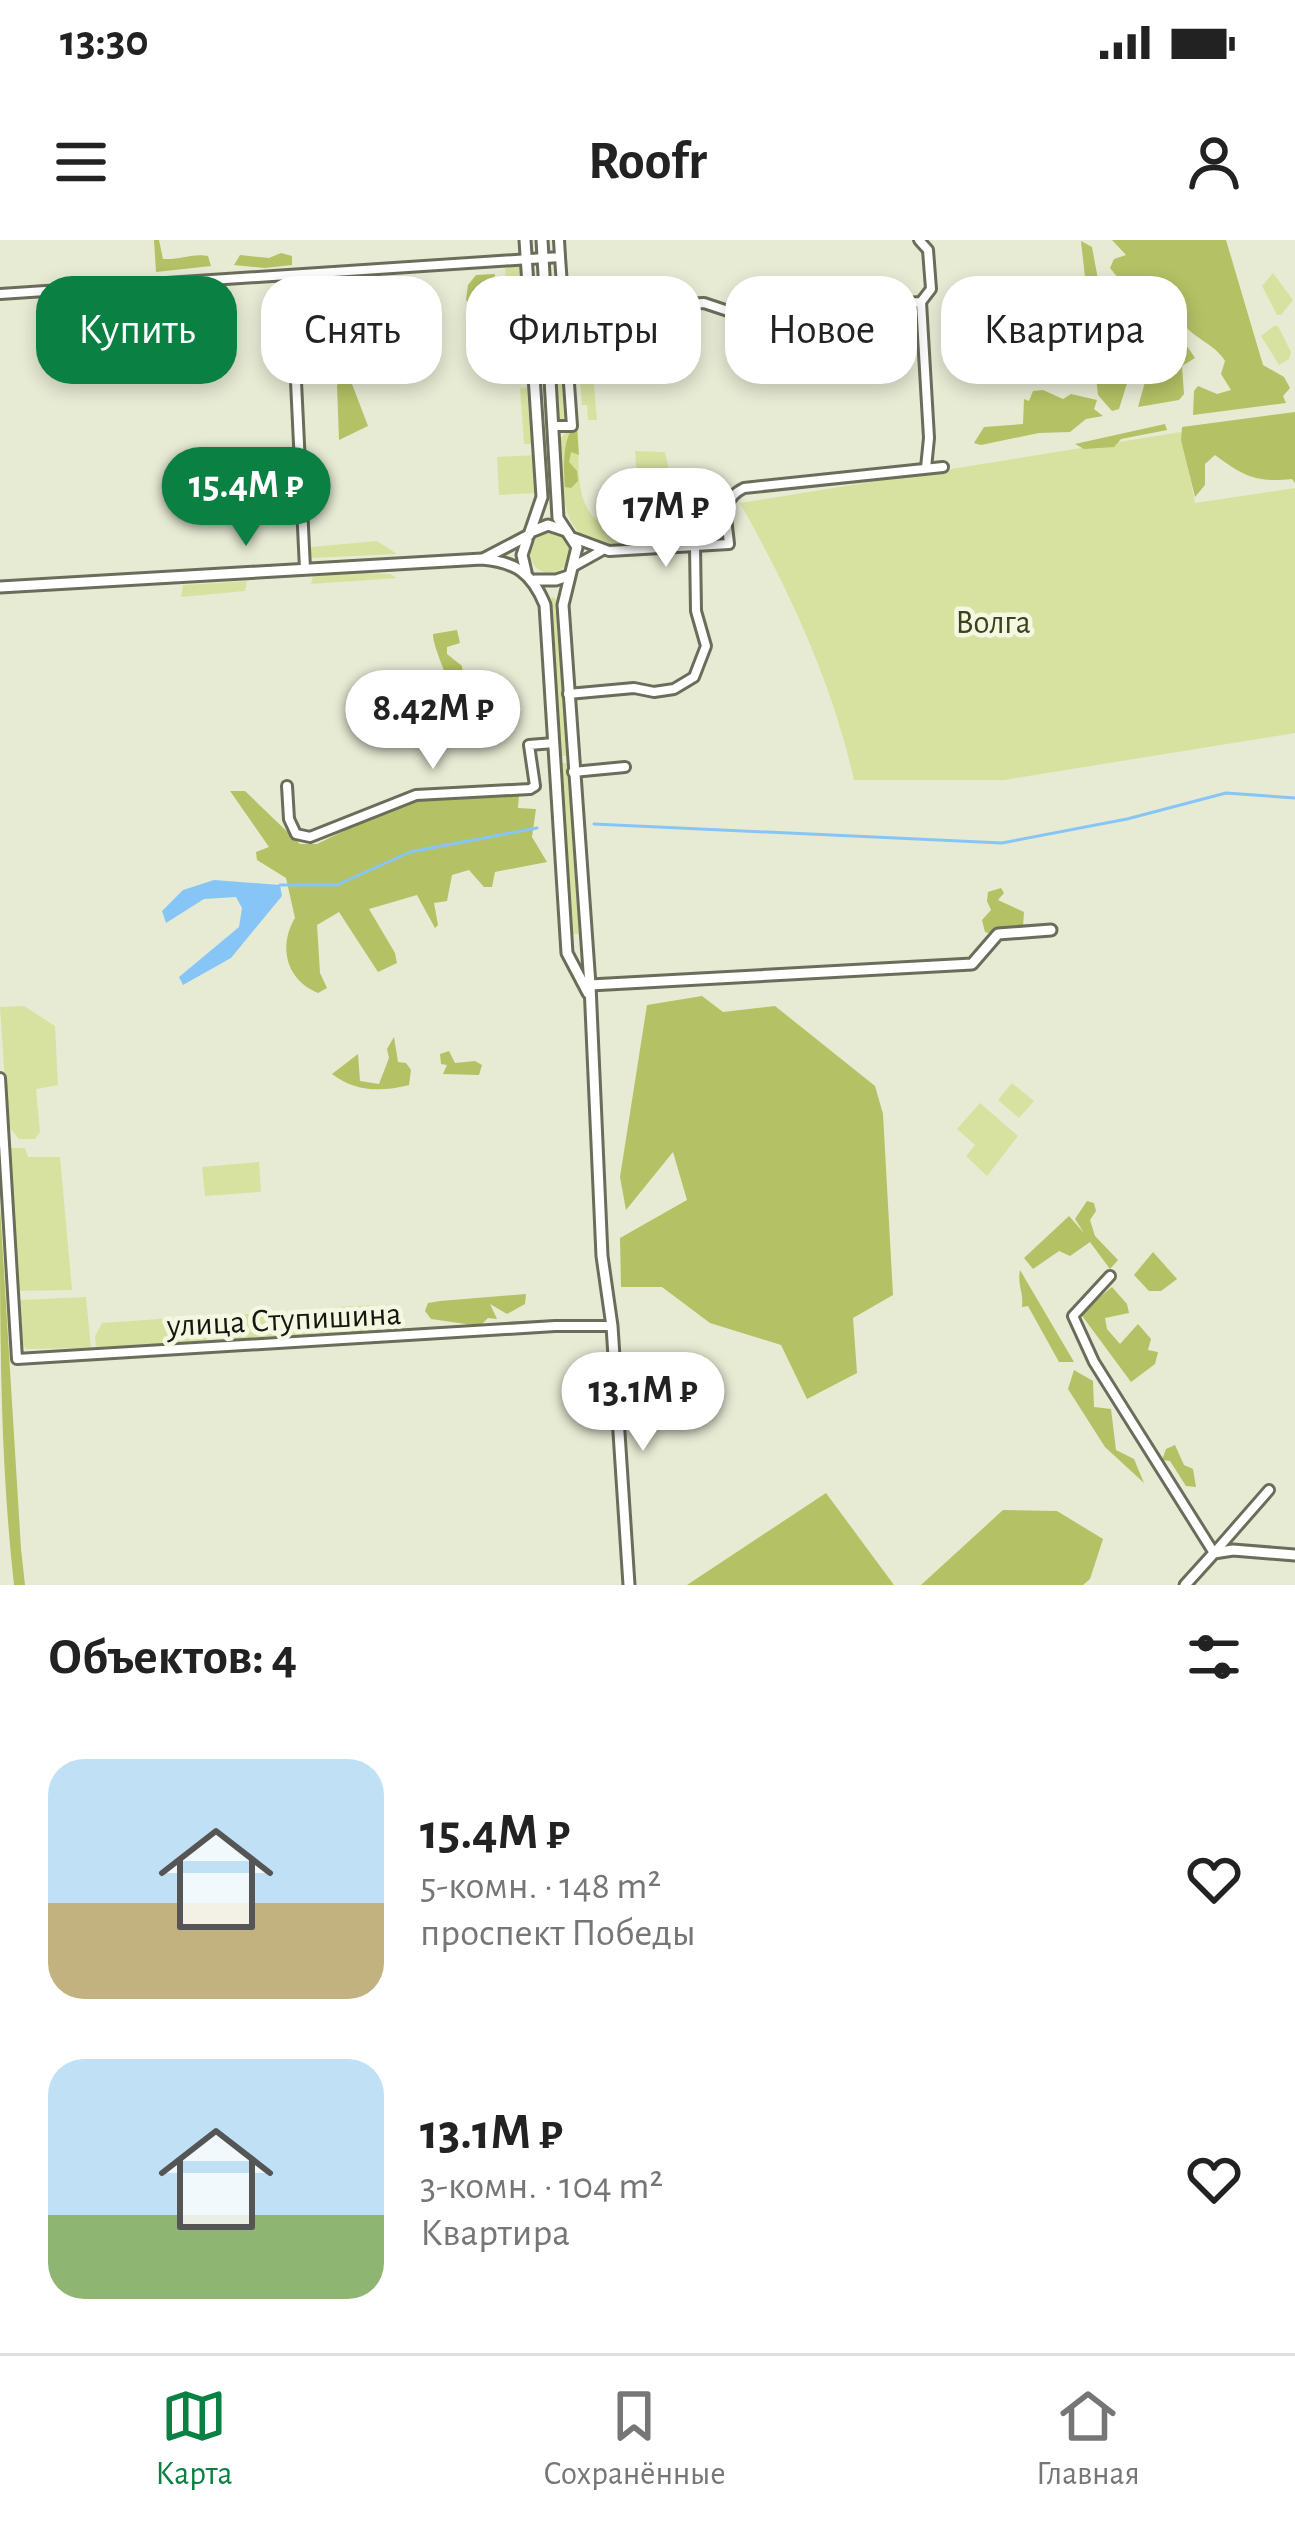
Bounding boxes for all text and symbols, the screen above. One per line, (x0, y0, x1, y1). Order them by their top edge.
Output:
text: 13:30 (60, 19, 149, 64)
icon: menu (48, 129, 114, 195)
icon: person (1181, 129, 1247, 195)
text: Roofr (588, 135, 707, 189)
chip: Купить (36, 276, 237, 384)
chip: Снять (261, 276, 442, 384)
chip: Фильтры (466, 276, 701, 384)
chip: Новое (725, 276, 917, 384)
chip: Квартира (941, 276, 1187, 384)
pin: 15.4M ₽ (135, 447, 357, 549)
text: 15.4M ₽ (189, 466, 303, 505)
pin: 17M ₽ (582, 468, 750, 570)
text: 17M ₽ (623, 487, 709, 526)
park label: Волга (955, 607, 1031, 640)
pin: 8.42M ₽ (322, 670, 544, 772)
text: 8.42M ₽ (372, 689, 494, 728)
street label: улица Ступишина (165, 1298, 402, 1343)
pin: 13.1M ₽ (532, 1352, 754, 1454)
text: 13.1M ₽ (588, 1371, 698, 1410)
icon: filters (1181, 1624, 1247, 1690)
text: Объектов: 4 (48, 1632, 297, 1683)
icon: home (144, 1807, 288, 1951)
text: 15.4M ₽ (420, 1807, 570, 1858)
icon: heart (1181, 1846, 1247, 1912)
text: 5-комн. · 148 m² (420, 1867, 661, 1906)
text: проспект Победы (420, 1914, 696, 1953)
icon: home (144, 2107, 288, 2251)
text: 13.1M ₽ (420, 2107, 563, 2158)
icon: heart (1181, 2146, 1247, 2212)
text: 3-комн. · 104 m² (420, 2167, 663, 2206)
text: Квартира (420, 2214, 570, 2253)
tab: Карта (155, 2383, 233, 2495)
tab: Сохранённые (543, 2383, 726, 2495)
tab: Главная (1036, 2383, 1140, 2495)

